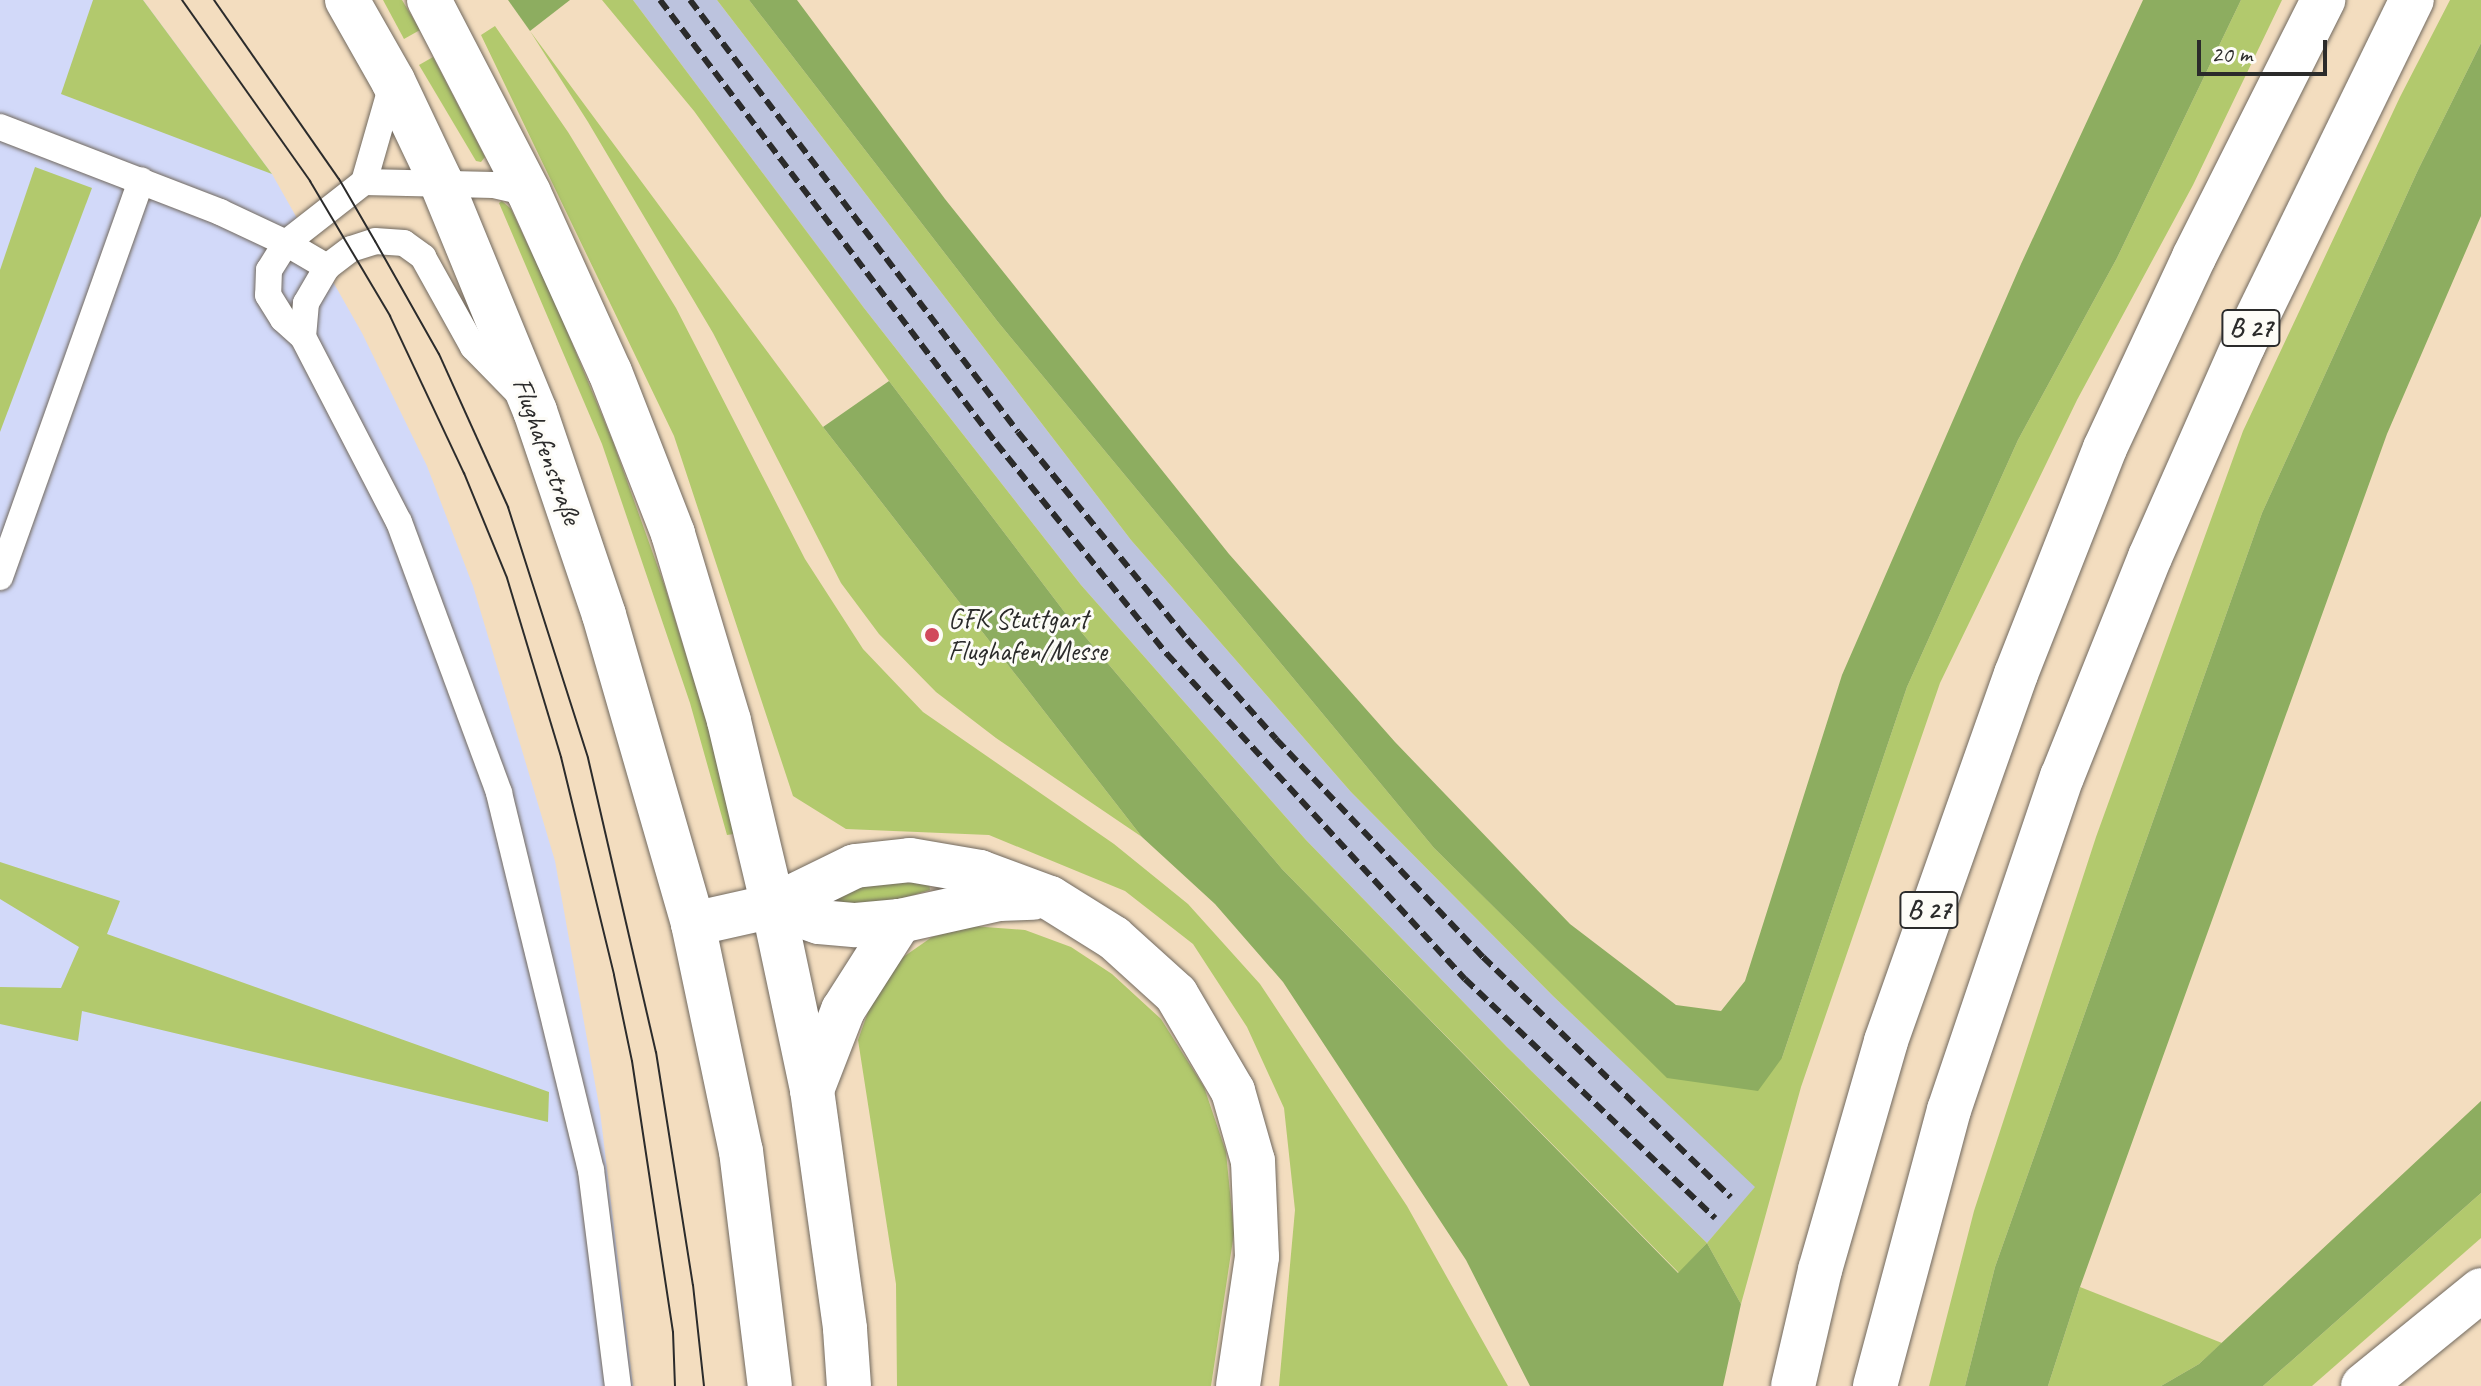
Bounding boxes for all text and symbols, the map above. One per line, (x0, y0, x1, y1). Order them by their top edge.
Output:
scale bar (2201, 24, 2331, 74)
text: 20 m (2211, 39, 2252, 69)
road number: B 27 (2221, 306, 2281, 350)
street label: Flughafenstraße (505, 373, 589, 529)
place label: GFK Stuttgart Flughafen/Messe (948, 602, 1107, 668)
marker: GFK Stuttgart Flughafen/Messe (923, 626, 941, 644)
road number: B 27 (1899, 888, 1959, 932)

